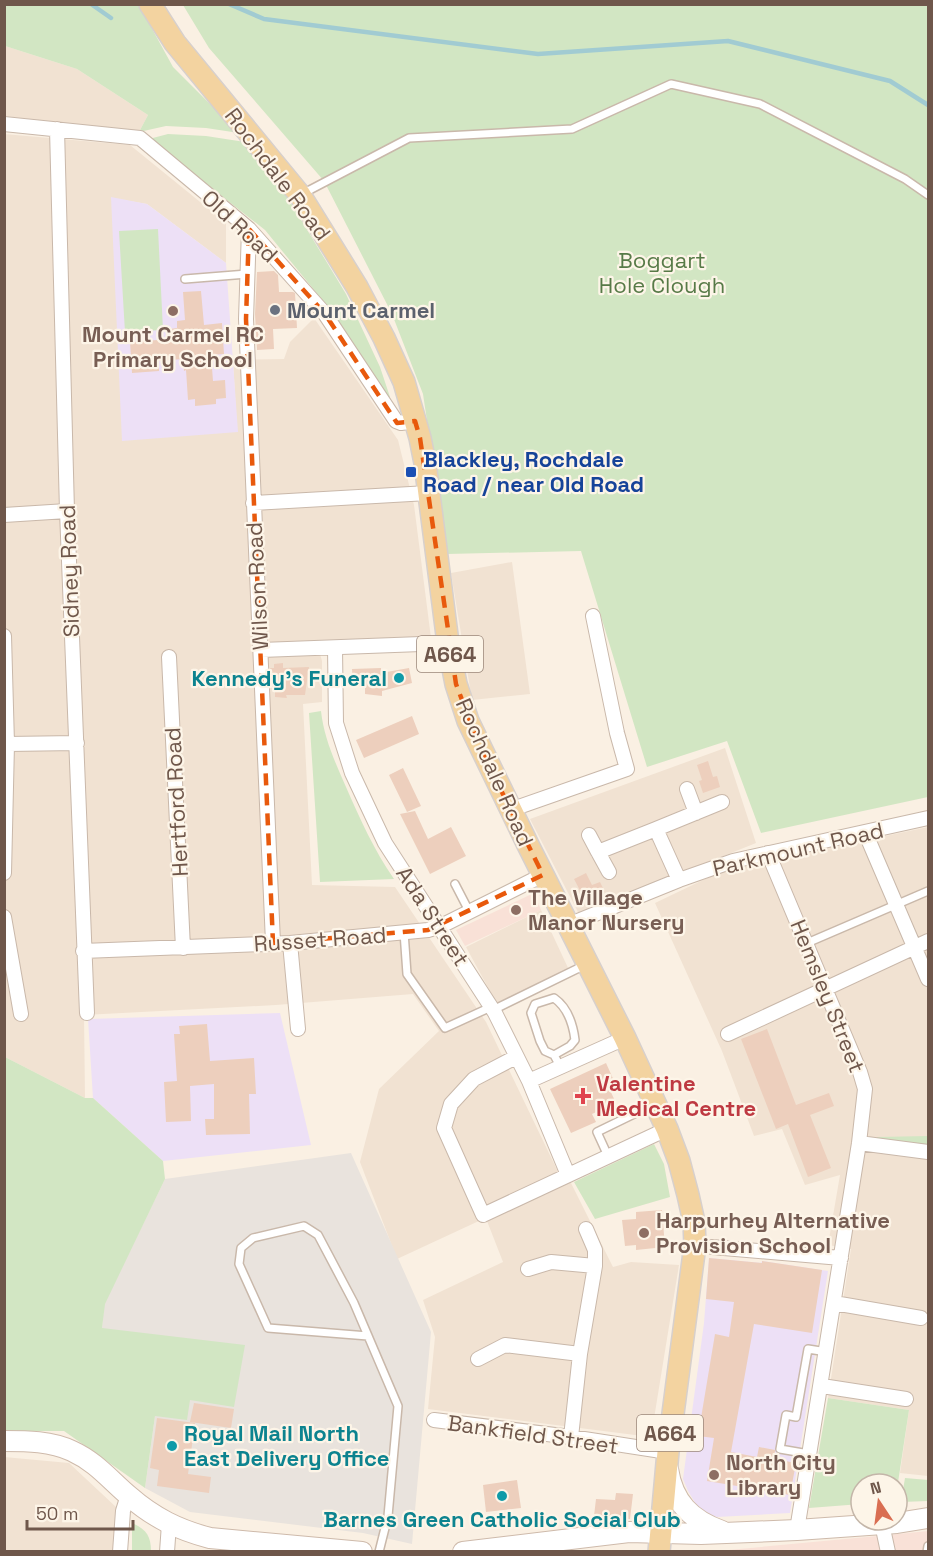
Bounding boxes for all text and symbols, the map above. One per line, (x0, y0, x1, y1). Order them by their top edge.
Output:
street label: Rochdale Road (219, 102, 337, 246)
street label: Old Road (196, 184, 284, 268)
park label: Boggart Hole Clough (599, 246, 725, 299)
place label: Mount Carmel (287, 296, 435, 324)
marker: Mount Carmel (268, 303, 282, 317)
marker: Mount Carmel RC Primary School (166, 304, 180, 318)
place label: Mount Carmel RC Primary School (82, 320, 264, 373)
place label: Blackley, Rochdale Road / near Old Road (423, 445, 644, 498)
marker: Blackley, Rochdale Road / near Old Road (404, 465, 418, 479)
street label: Sidney Road (53, 504, 85, 638)
street label: Wilson Road (240, 521, 274, 651)
road number: A664 (417, 636, 483, 672)
place label: Kennedy's Funeral (192, 664, 387, 692)
marker: Kennedy's Funeral (392, 671, 406, 685)
street label: Rochdale Road (450, 694, 540, 850)
street label: Hertford Road (158, 727, 194, 877)
street label: Parkmount Road (710, 816, 886, 882)
street label: Ada Street (390, 861, 476, 971)
place label: The Village Manor Nursery (528, 883, 685, 936)
marker: The Village Manor Nursery (509, 903, 523, 917)
street label: Hemsley Street (785, 915, 871, 1077)
street label: Russet Road (253, 920, 387, 958)
place label: Valentine Medical Centre (596, 1069, 756, 1122)
marker: Valentine Medical Centre (574, 1087, 592, 1105)
place label: Harpurhey Alternative Provision School (656, 1206, 890, 1259)
marker: Harpurhey Alternative Provision School (637, 1226, 651, 1240)
street label: Bankfield Street (446, 1408, 620, 1460)
road number: A664 (637, 1415, 703, 1451)
place label: Royal Mail North East Delivery Office (184, 1419, 390, 1472)
marker: Royal Mail North East Delivery Office (165, 1439, 179, 1453)
place label: North City Library (726, 1448, 836, 1501)
marker: North City Library (707, 1468, 721, 1482)
north arrow (849, 1472, 909, 1532)
text: N (868, 1476, 883, 1499)
marker: Barnes Green Catholic Social Club (495, 1489, 509, 1503)
scale bar (27, 1493, 134, 1531)
text: 50 m (36, 1502, 78, 1525)
place label: Barnes Green Catholic Social Club (323, 1505, 681, 1533)

